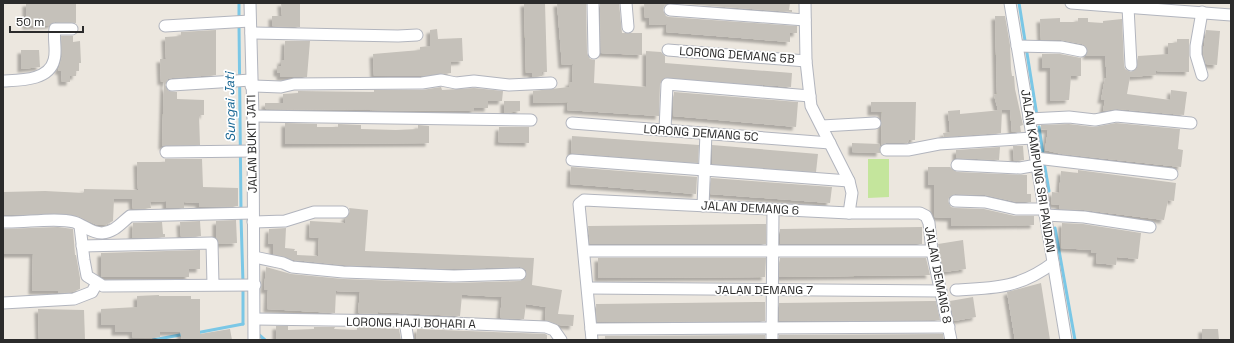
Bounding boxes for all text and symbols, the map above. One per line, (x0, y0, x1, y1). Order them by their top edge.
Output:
scale bar (10, 8, 83, 34)
text: 50 m (16, 14, 44, 30)
street label: LORONG DEMANG 5B (679, 43, 795, 67)
water label: Sungai Jati (221, 70, 239, 142)
street label: JALAN KAMPUNG SRI PANDAN (1017, 88, 1059, 254)
street label: JALAN BUKIT JATI (243, 94, 261, 194)
street label: LORONG DEMANG 5C (643, 121, 759, 145)
street label: JALAN DEMANG 6 (700, 197, 800, 219)
street label: JALAN DEMANG 8 (921, 225, 955, 325)
street label: JALAN DEMANG 7 (715, 282, 813, 298)
street label: LORONG HAJI BOHARI A (346, 314, 476, 332)

